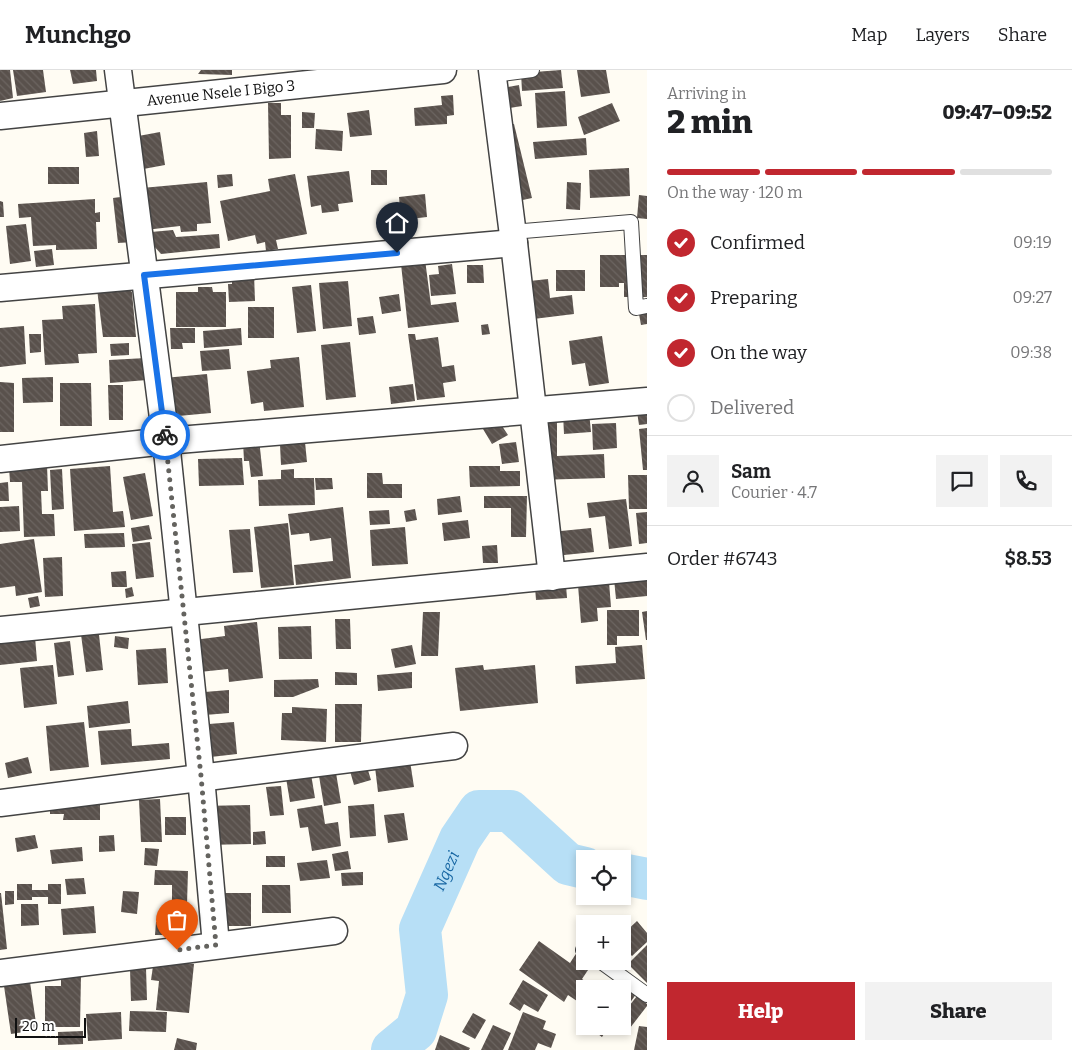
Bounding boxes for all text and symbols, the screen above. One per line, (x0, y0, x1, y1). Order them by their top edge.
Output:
text: Munchgo (25, 21, 131, 49)
text: Map (851, 24, 887, 46)
text: Layers (915, 24, 970, 46)
text: Share (998, 24, 1047, 46)
street label: Avenue Nsele I Bigo 3 (146, 76, 296, 110)
text: Arriving in (667, 84, 746, 103)
text: 09:47–09:52 (942, 101, 1052, 124)
text: 2 min (667, 103, 753, 141)
text: On the way · 120 m (667, 183, 802, 202)
pin (376, 202, 418, 253)
icon: home (383, 209, 411, 237)
icon: check (667, 229, 695, 257)
text: Confirmed (710, 231, 805, 254)
text: 09:19 (1013, 233, 1052, 252)
icon: check (667, 284, 695, 312)
text: Preparing (710, 286, 798, 309)
text: 09:27 (1012, 288, 1052, 307)
icon: check (667, 339, 695, 367)
text: On the way (710, 341, 807, 364)
text: 09:38 (1010, 343, 1052, 362)
text: Delivered (710, 396, 794, 419)
courier (140, 410, 190, 460)
icon: bike (151, 421, 179, 449)
button: person (667, 455, 719, 507)
button: chat (936, 455, 988, 507)
button: phone (1000, 455, 1052, 507)
text: Sam (731, 460, 771, 483)
text: Courier · 4.7 (731, 483, 817, 502)
text: Order #6743 (667, 547, 777, 570)
text: $8.53 (1004, 547, 1052, 570)
water label: Ngezi (429, 848, 463, 893)
map controls (576, 850, 631, 1035)
button: locate (576, 850, 631, 905)
pin (156, 899, 198, 950)
icon: bag (163, 906, 191, 934)
button: + (576, 915, 631, 970)
button: − (576, 980, 631, 1035)
button: Help (667, 982, 855, 1040)
button: Share (865, 982, 1052, 1040)
scale bar (15, 1015, 86, 1038)
text: 20 m (22, 1018, 55, 1035)

